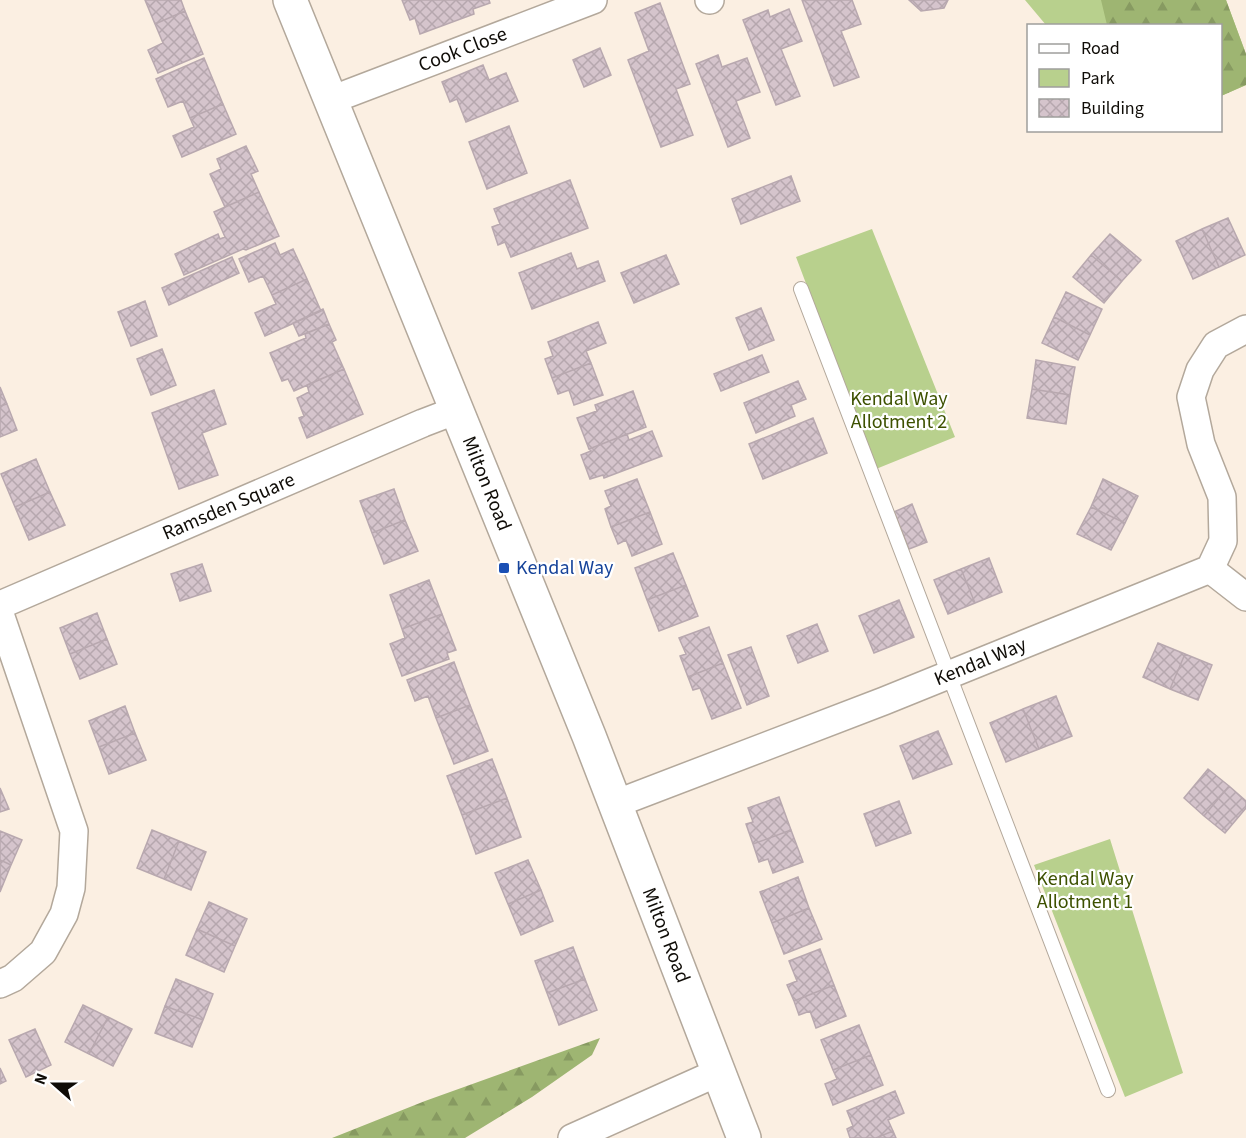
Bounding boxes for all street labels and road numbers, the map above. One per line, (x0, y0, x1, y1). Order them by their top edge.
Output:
street label: Cook Close (414, 20, 511, 79)
street label: Milton Road (455, 432, 518, 535)
street label: Ramsden Square (158, 466, 299, 547)
street label: Kendal Way (930, 630, 1031, 693)
street label: Milton Road (635, 884, 697, 987)

